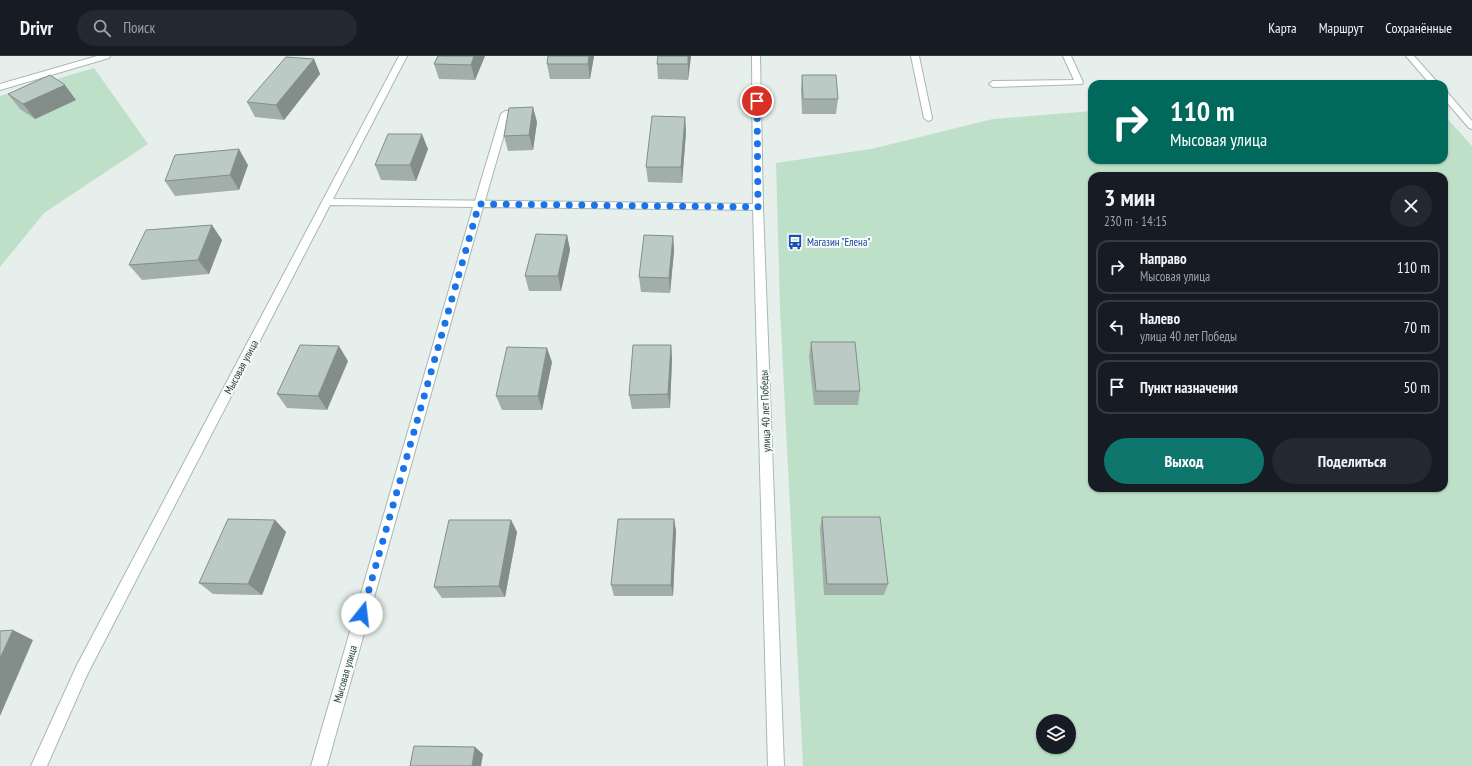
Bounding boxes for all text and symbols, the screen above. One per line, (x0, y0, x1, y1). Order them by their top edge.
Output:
search box (77, 10, 357, 46)
text: Drivr (20, 16, 53, 40)
icon: search (91, 17, 113, 39)
text: Поиск (123, 18, 155, 37)
text: Карта (1268, 19, 1297, 37)
text: Маршрут (1319, 19, 1363, 37)
text: Сохранённые (1385, 19, 1452, 37)
pin (740, 84, 774, 118)
icon: arrive (746, 90, 768, 112)
text: 110 m (1170, 92, 1234, 129)
icon: right (1104, 96, 1156, 148)
text: Мысовая улица (1170, 128, 1267, 151)
text: 3 мин (1104, 182, 1155, 213)
button: close (1390, 185, 1432, 227)
text: 230 m · 14:15 (1104, 213, 1167, 230)
bus stop icon: Магазин "Елена" (786, 233, 804, 251)
place label: Магазин "Елена" (807, 235, 870, 249)
text: Направо (1140, 249, 1187, 268)
icon: right (1106, 256, 1128, 278)
text: 110 m (1397, 258, 1430, 277)
text: Мысовая улица (1140, 268, 1210, 285)
text: Налево (1140, 309, 1180, 328)
icon: left (1106, 316, 1128, 338)
text: 70 m (1404, 318, 1430, 337)
text: улица 40 лет Победы (1140, 328, 1237, 345)
street label: Мысовая улица (221, 338, 261, 396)
street label: улица 40 лет Победы (757, 370, 773, 452)
icon: arrive (1106, 376, 1128, 398)
text: Пункт назначения (1140, 378, 1238, 397)
text: 50 m (1404, 378, 1430, 397)
button: Выход (1104, 438, 1264, 484)
button: Поделиться (1272, 438, 1432, 484)
position arrow (341, 593, 383, 635)
street label: Мысовая улица (330, 644, 360, 704)
map controls (1036, 714, 1076, 754)
button: layers (1036, 714, 1076, 754)

